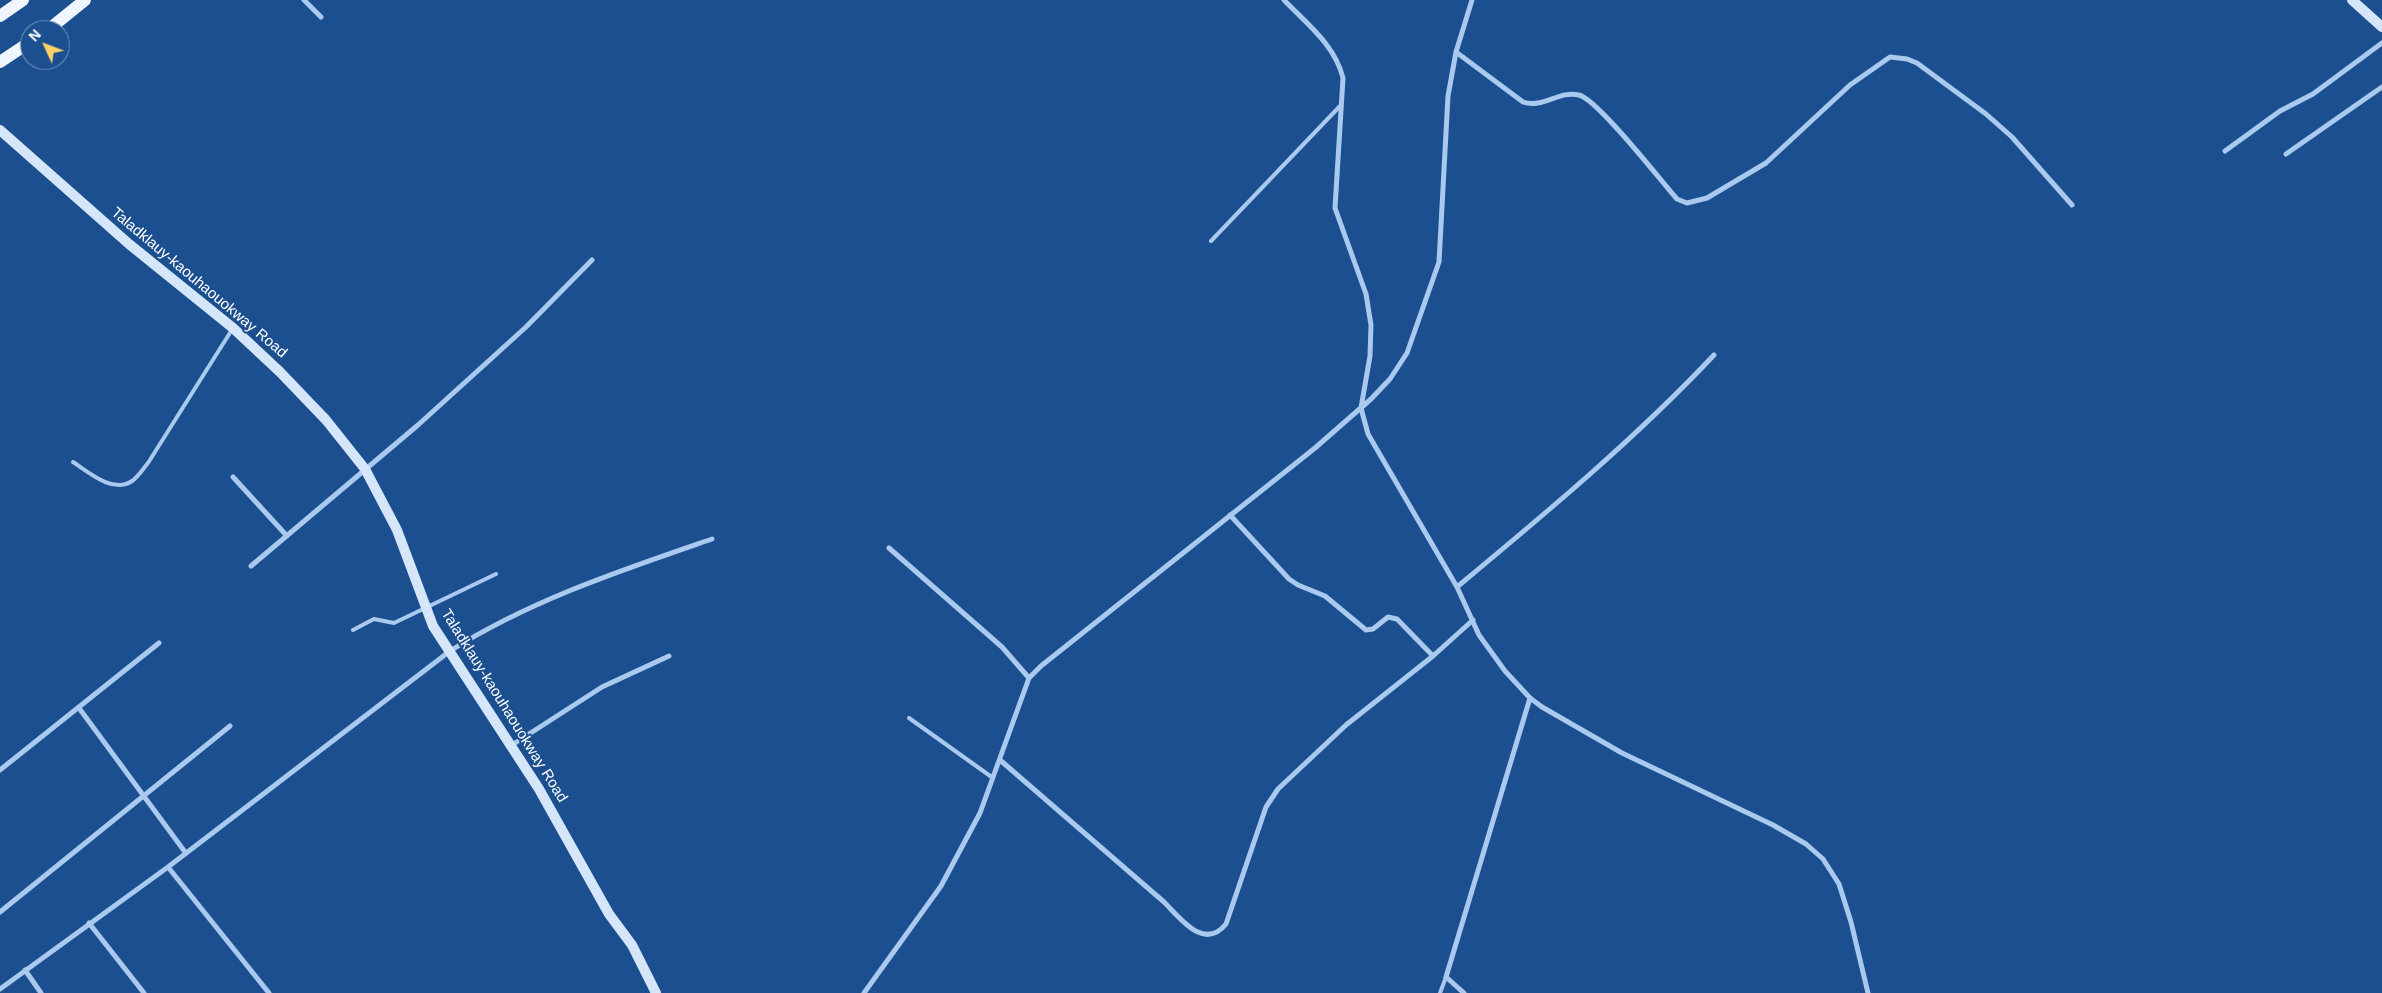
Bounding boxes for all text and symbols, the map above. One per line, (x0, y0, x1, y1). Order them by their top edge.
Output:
north arrow (20, 20, 70, 70)
text: N (25, 26, 44, 45)
street label: Taladklauy-kaouhaouokway Road (107, 204, 291, 362)
street label: Taladklauy-kaouhaouokway Road (437, 606, 571, 806)

